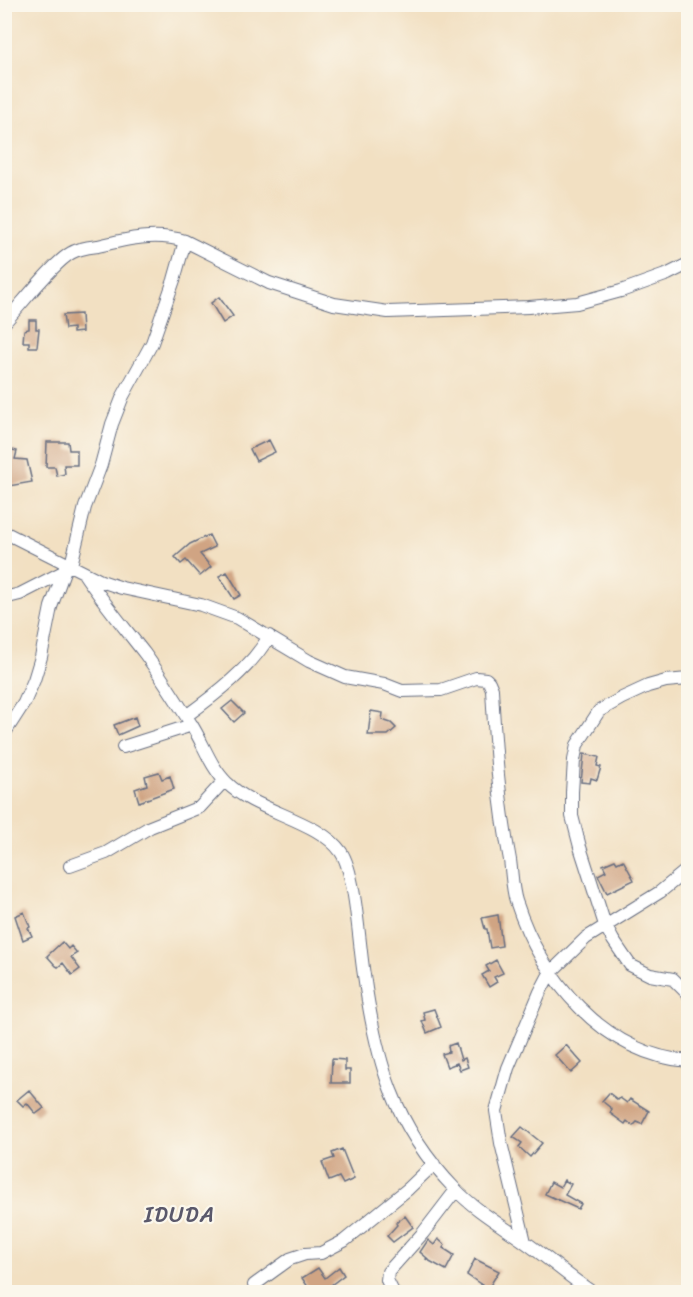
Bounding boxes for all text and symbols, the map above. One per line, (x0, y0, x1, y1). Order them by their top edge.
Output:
district label: IDUDA (143, 1195, 216, 1234)

